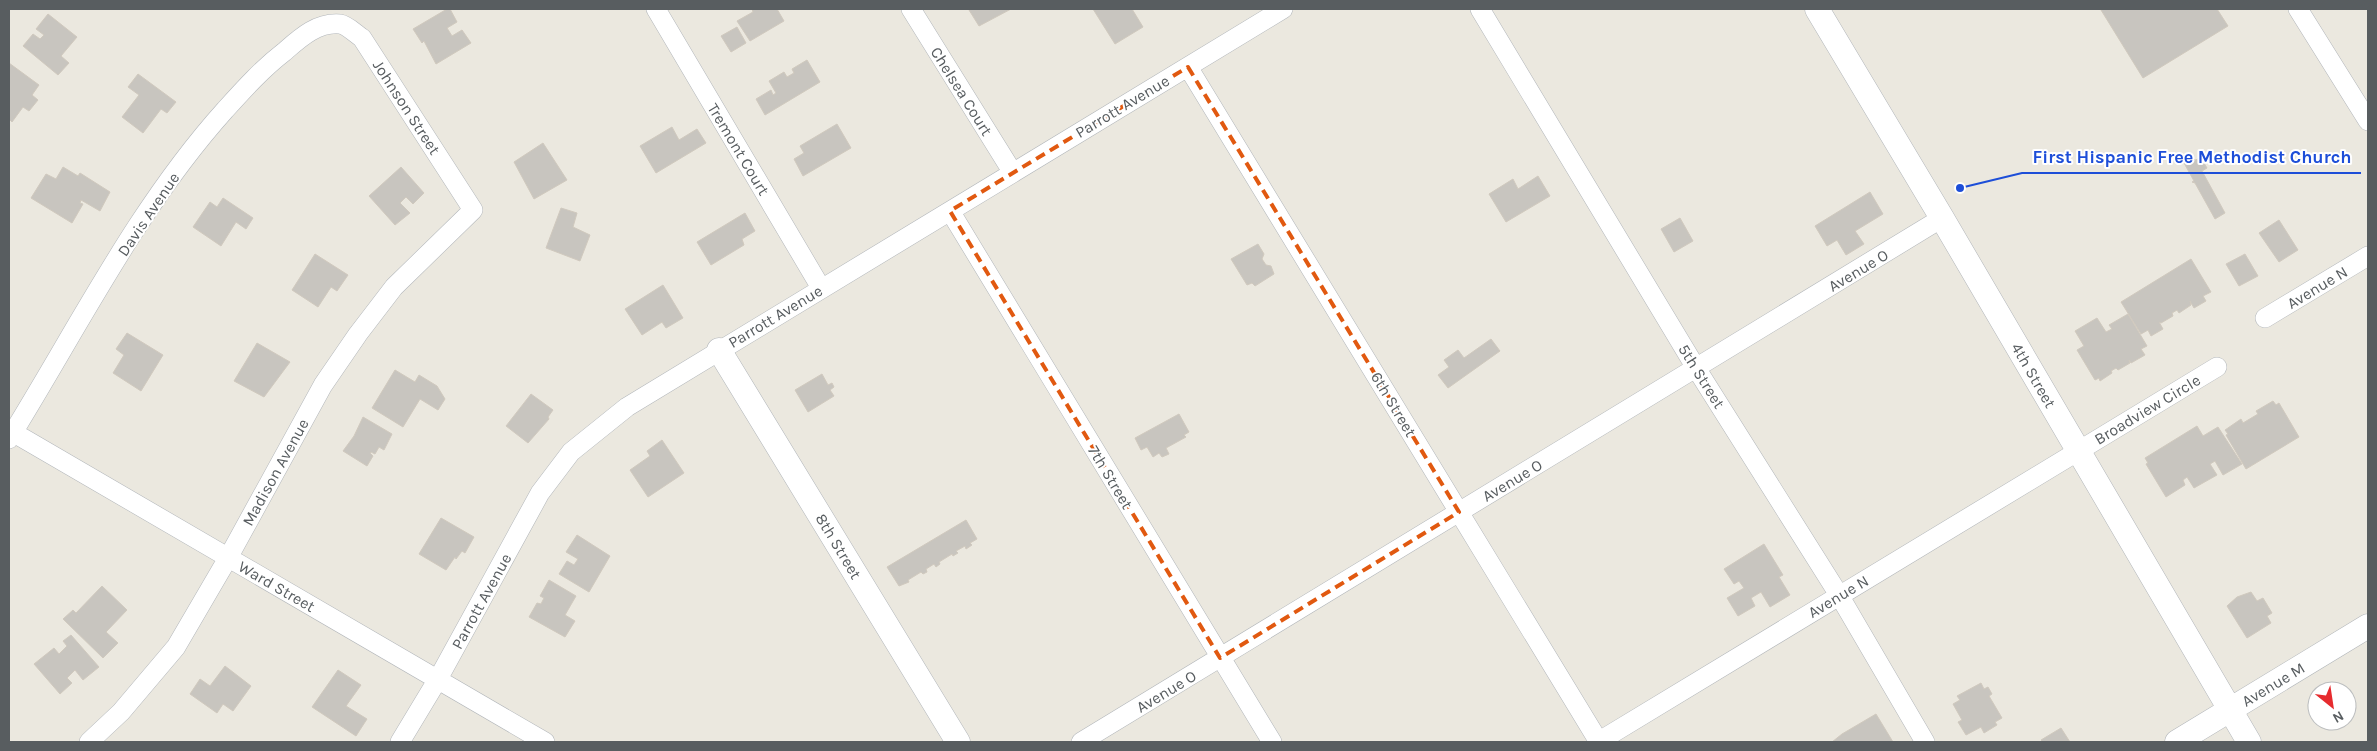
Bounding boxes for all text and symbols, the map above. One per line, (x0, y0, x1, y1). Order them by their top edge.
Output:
street label: Chelsea Court (927, 43, 997, 139)
street label: Johnson Street (369, 56, 444, 158)
street label: Parrott Avenue (1072, 71, 1173, 142)
street label: Tremont Court (704, 100, 774, 199)
callout: First Hispanic Free Methodist Church (2022, 140, 2361, 173)
text: First Hispanic Free Methodist Church (2033, 146, 2351, 168)
street label: Davis Avenue (113, 169, 183, 260)
street label: Avenue O (1825, 245, 1892, 296)
street label: Avenue N (2283, 262, 2351, 313)
street label: Parrott Avenue (725, 281, 826, 352)
street label: 4th Street (2007, 339, 2060, 411)
street label: 5th Street (1674, 341, 1729, 412)
street label: 6th Street (1367, 368, 1420, 440)
street label: Broadview Circle (2091, 370, 2204, 449)
street label: Madison Avenue (238, 415, 313, 529)
street label: 7th Street (1084, 442, 1137, 513)
street label: Avenue O (1479, 455, 1546, 506)
street label: 8th Street (812, 510, 866, 583)
street label: Parrott Avenue (447, 550, 516, 652)
street label: Ward Street (235, 557, 319, 616)
street label: Avenue N (1804, 571, 1872, 622)
street label: Avenue M (2238, 658, 2308, 711)
street label: Avenue O (1133, 666, 1200, 717)
north arrow (2307, 681, 2357, 731)
text: N (2330, 707, 2347, 727)

